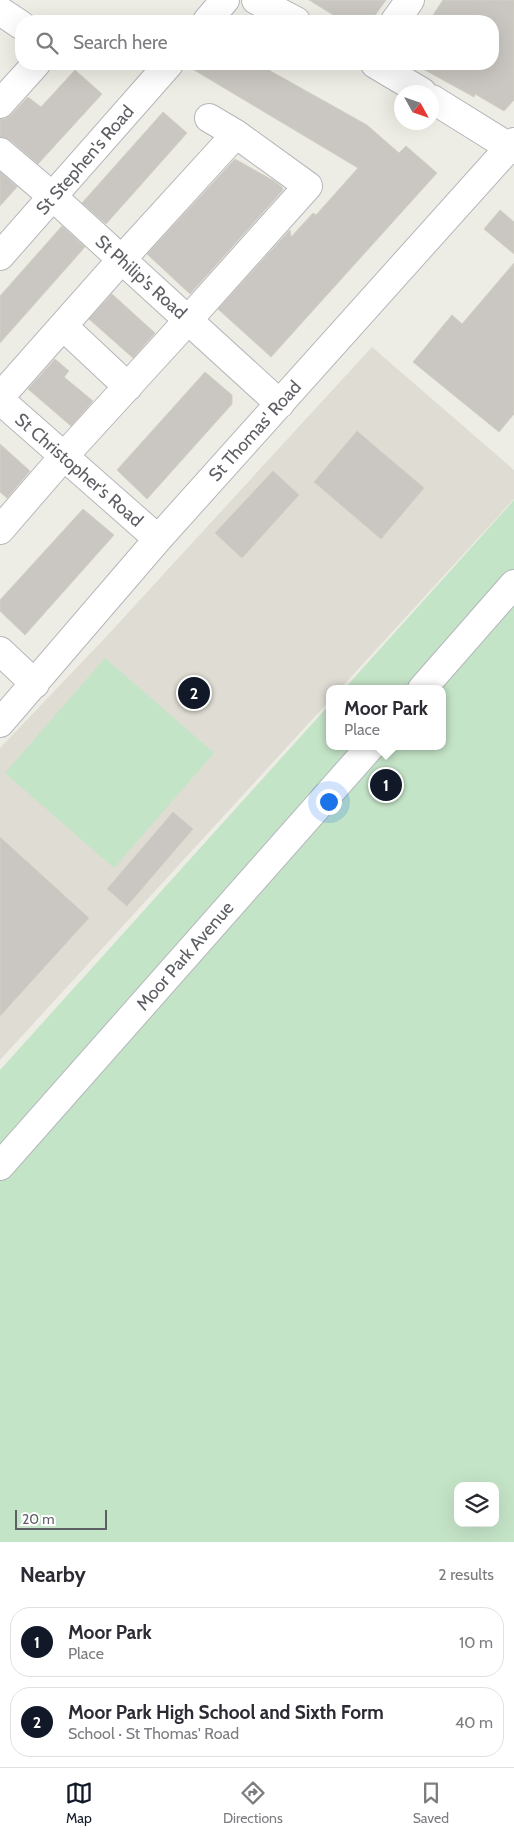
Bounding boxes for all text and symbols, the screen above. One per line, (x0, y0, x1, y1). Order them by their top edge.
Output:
search box (15, 15, 499, 70)
icon: search (33, 29, 61, 57)
text: Search here (73, 31, 167, 54)
north arrow (394, 85, 439, 130)
street label: St Stephen's Road (31, 101, 139, 219)
street label: St Philip's Road (91, 230, 191, 324)
street label: St Thomas' Road (204, 376, 306, 486)
street label: St Christopher's Road (11, 409, 147, 531)
pin: 2 (178, 674, 210, 712)
popup (326, 685, 446, 750)
text: Moor Park (344, 697, 428, 720)
text: Place (344, 720, 380, 739)
pin: 1 (370, 766, 402, 804)
your location (316, 789, 342, 815)
street label: Moor Park Avenue (132, 897, 238, 1015)
map controls (454, 1482, 499, 1527)
button: layers (454, 1482, 499, 1527)
scale bar (15, 1507, 108, 1530)
text: 20 m (22, 1510, 55, 1528)
text: Nearby (20, 1562, 86, 1587)
text: 2 results (438, 1565, 494, 1584)
text: Moor Park (68, 1621, 152, 1644)
text: 1 (34, 1633, 40, 1652)
text: 10 m (459, 1633, 493, 1652)
text: Place (68, 1644, 104, 1663)
text: Moor Park High School and Sixth Form (68, 1701, 384, 1724)
text: 2 (33, 1713, 41, 1732)
text: 40 m (455, 1713, 493, 1732)
text: School · St Thomas' Road (68, 1724, 239, 1743)
tab: Map (65, 1779, 93, 1827)
tab: Directions (223, 1779, 283, 1827)
tab: Saved (413, 1779, 449, 1827)

